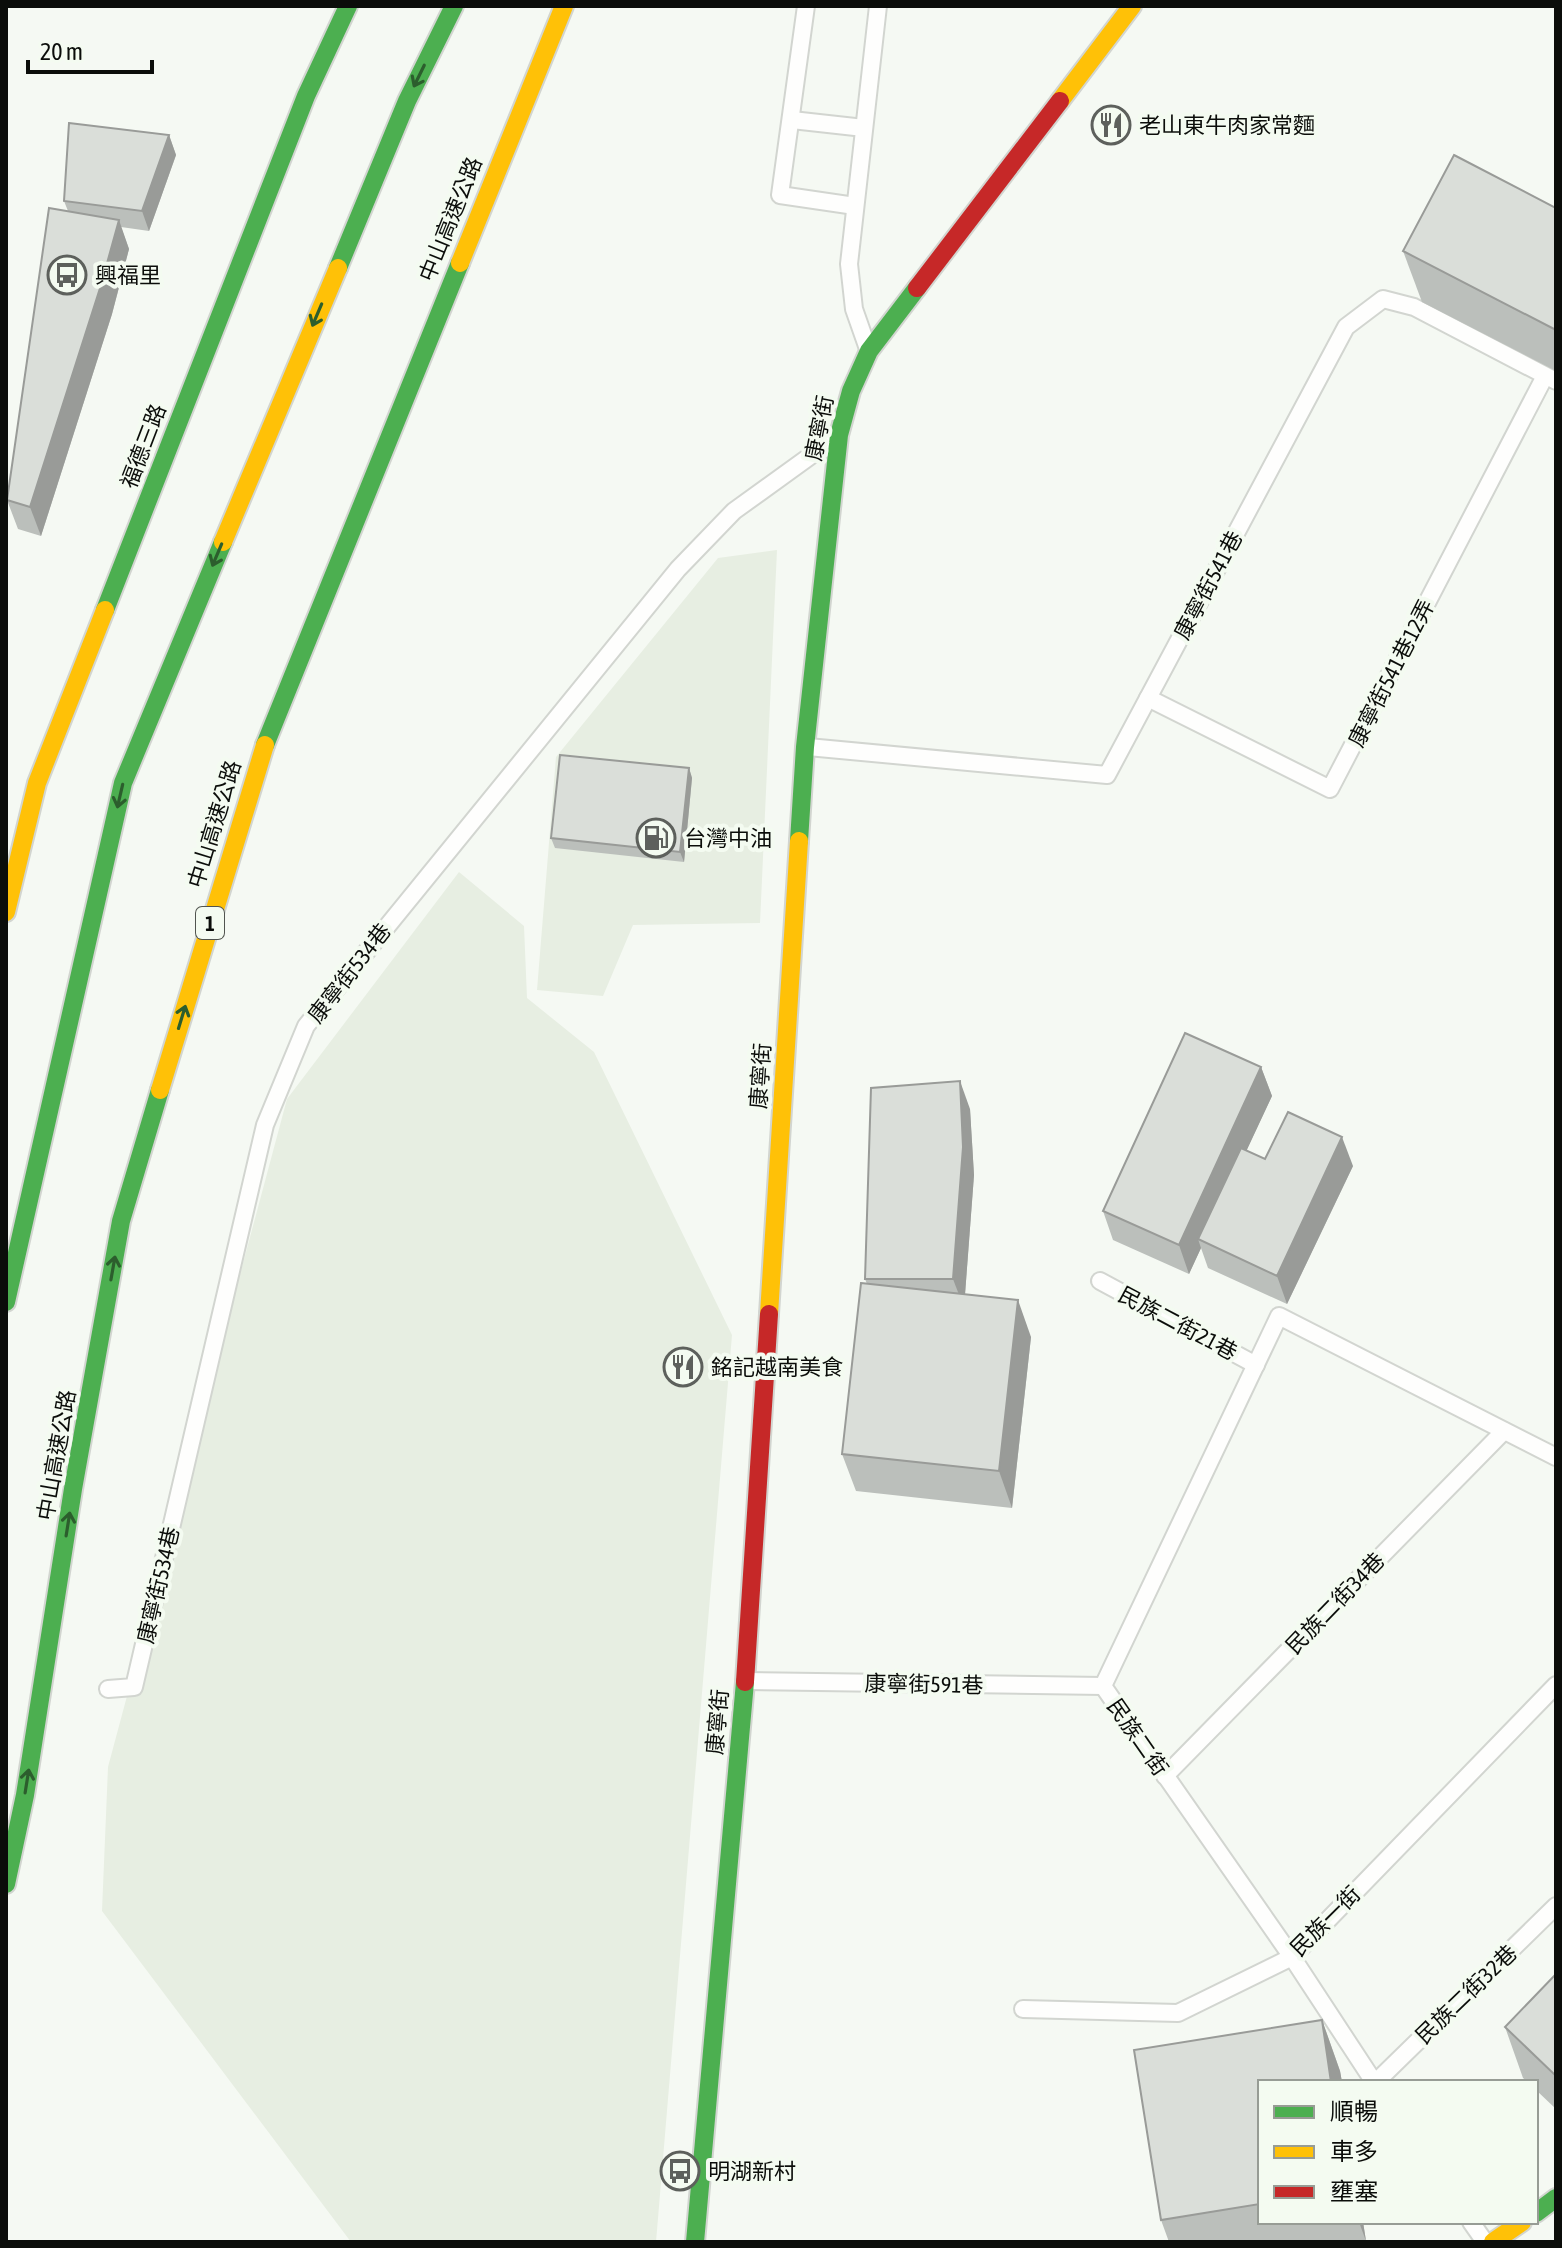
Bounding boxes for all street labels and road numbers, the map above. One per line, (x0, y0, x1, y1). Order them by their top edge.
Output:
street label: 中山高速公路 (413, 153, 487, 285)
street label: 康寧街 (800, 393, 838, 463)
street label: 福德三路 (115, 400, 171, 492)
street label: 康寧街541巷 (1169, 526, 1247, 644)
street label: 康寧街541巷12弄 (1343, 595, 1439, 751)
street label: 中山高速公路 (182, 757, 246, 891)
road number: 1 (196, 907, 224, 939)
street label: 康寧街534巷 (302, 918, 396, 1028)
street label: 康寧街 (745, 1042, 775, 1110)
street label: 民族二街21巷 (1114, 1281, 1242, 1365)
street label: 中山高速公路 (32, 1388, 80, 1522)
street label: 康寧街534巷 (132, 1524, 184, 1646)
street label: 民族二街34巷 (1280, 1547, 1390, 1659)
street label: 康寧街591巷 (864, 1670, 984, 1698)
street label: 康寧街 (701, 1688, 733, 1756)
street label: 民族二街 (1102, 1693, 1174, 1781)
street label: 民族一街 (1285, 1881, 1365, 1961)
street label: 民族二街32巷 (1410, 1939, 1522, 2049)

